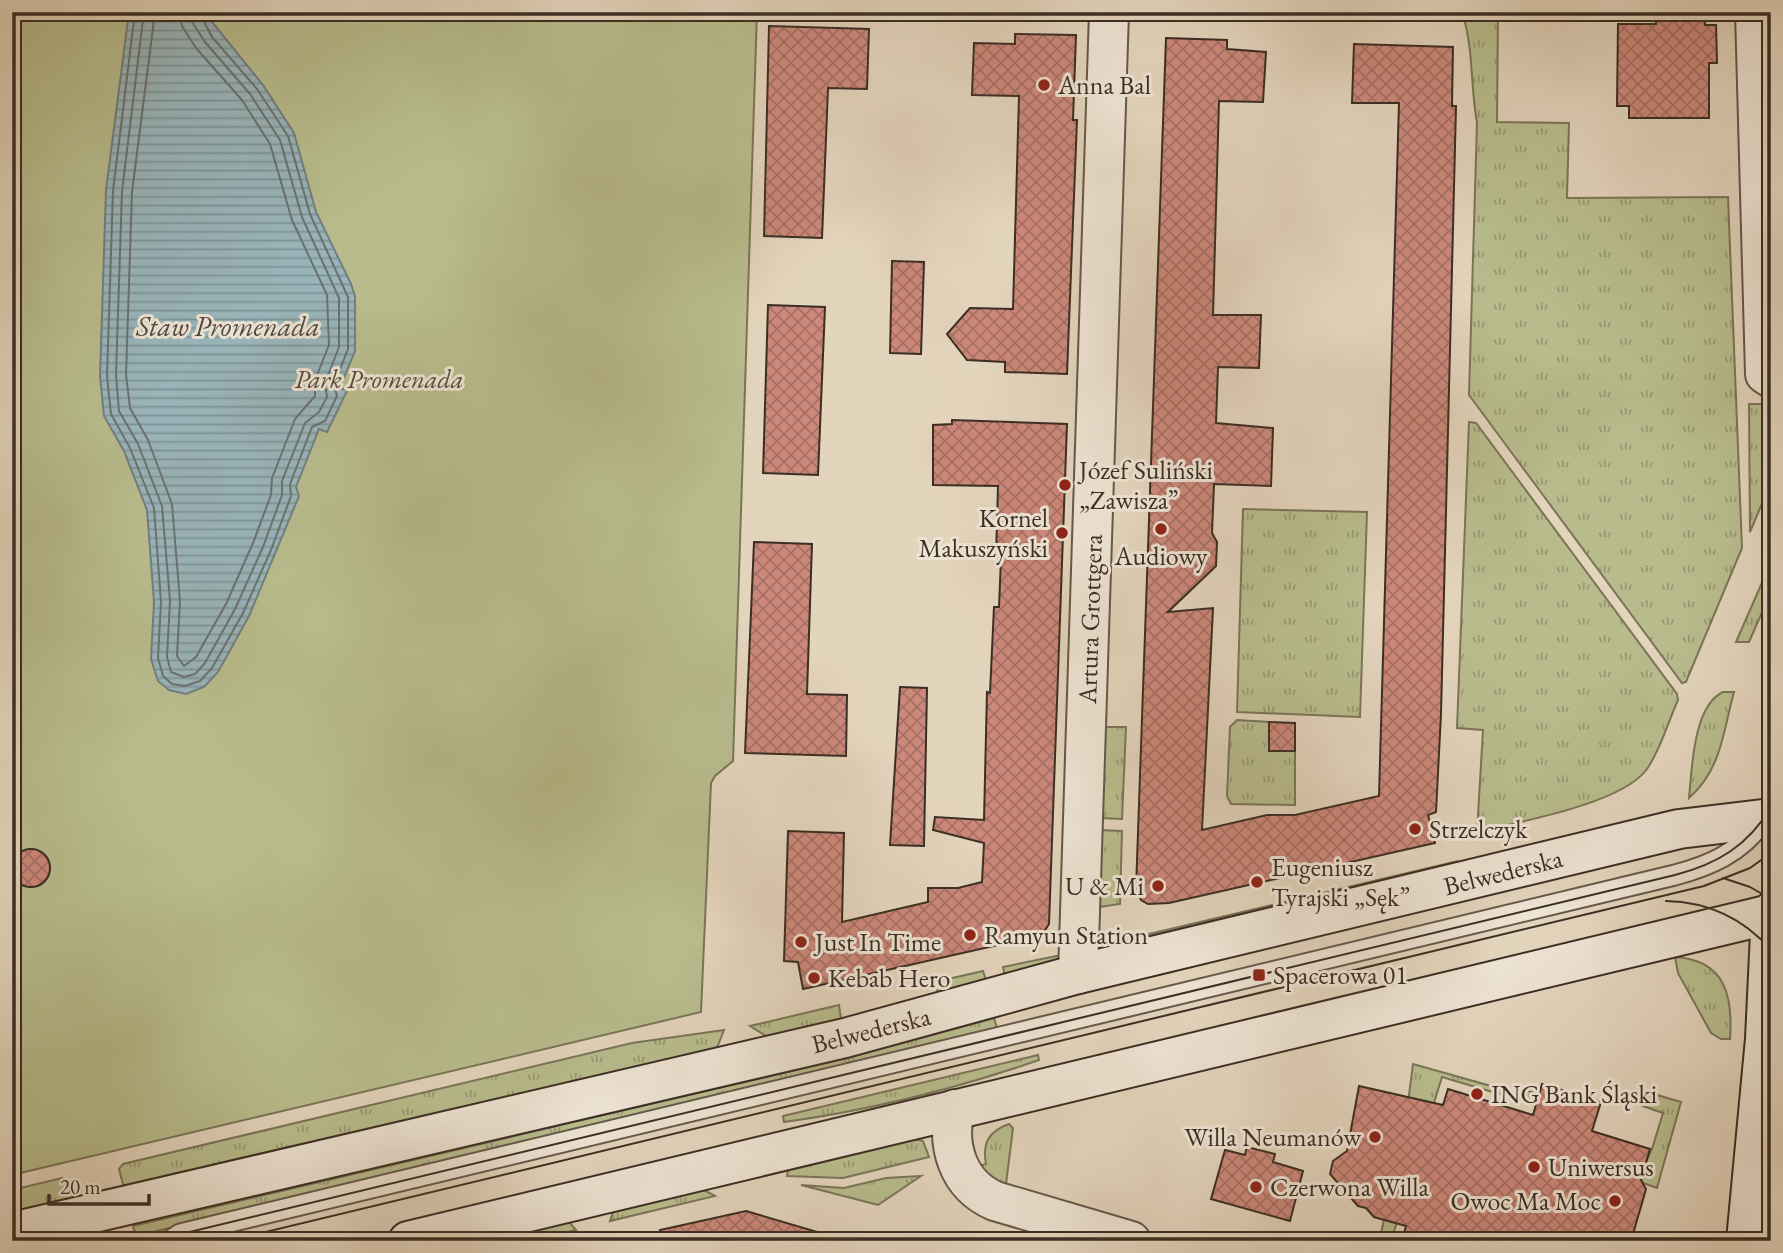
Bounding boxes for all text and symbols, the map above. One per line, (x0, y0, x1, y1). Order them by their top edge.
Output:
place label: Anna Bal (1057, 68, 1151, 102)
marker: Anna Bal (1036, 77, 1052, 93)
water label: Staw Promenada (135, 308, 320, 344)
park label: Park Promenada (294, 362, 464, 396)
place label: Józef Suliński „Zawisza” (1077, 453, 1213, 517)
marker: Józef Suliński „Zawisza” (1057, 477, 1073, 493)
place label: Kornel Makuszyński (919, 501, 1048, 565)
marker: Audiowy (1153, 521, 1169, 537)
marker: Kornel Makuszyński (1054, 525, 1070, 541)
street label: Artura Grottgera (1070, 533, 1110, 706)
place label: Audiowy (1114, 539, 1208, 573)
place label: Strzelczyk (1429, 812, 1528, 846)
marker: Strzelczyk (1407, 821, 1423, 837)
street label: Belwederska (1440, 841, 1567, 903)
place label: Eugeniusz Tyrajski „Sęk” (1271, 850, 1410, 914)
place label: U & Mi (1065, 869, 1144, 903)
marker: Eugeniusz Tyrajski „Sęk” (1249, 874, 1265, 890)
marker: U & Mi (1150, 878, 1166, 894)
place label: Ramyun Station (984, 918, 1148, 952)
place label: Just In Time (813, 925, 941, 959)
marker: Ramyun Station (962, 927, 978, 943)
marker: Just In Time (793, 934, 809, 950)
place label: Spacerowa 01 (1273, 958, 1408, 992)
place label: Kebab Hero (828, 961, 950, 995)
marker: Spacerowa 01 (1251, 967, 1267, 983)
marker: Kebab Hero (806, 970, 822, 986)
street label: Belwederska (808, 999, 935, 1061)
place label: ING Bank Śląski (1491, 1077, 1657, 1111)
marker: ING Bank Śląski (1469, 1086, 1485, 1102)
place label: Willa Neumanów (1184, 1120, 1361, 1154)
marker: Willa Neumanów (1367, 1129, 1383, 1145)
place label: Uniwersus (1548, 1150, 1654, 1184)
marker: Uniwersus (1526, 1159, 1542, 1175)
scale bar (49, 1162, 149, 1206)
place label: Czerwona Willa (1270, 1170, 1430, 1204)
text: 20 m (60, 1173, 101, 1200)
marker: Czerwona Willa (1248, 1179, 1264, 1195)
place label: Owoc Ma Moc (1451, 1184, 1601, 1218)
marker: Owoc Ma Moc (1607, 1193, 1623, 1209)

